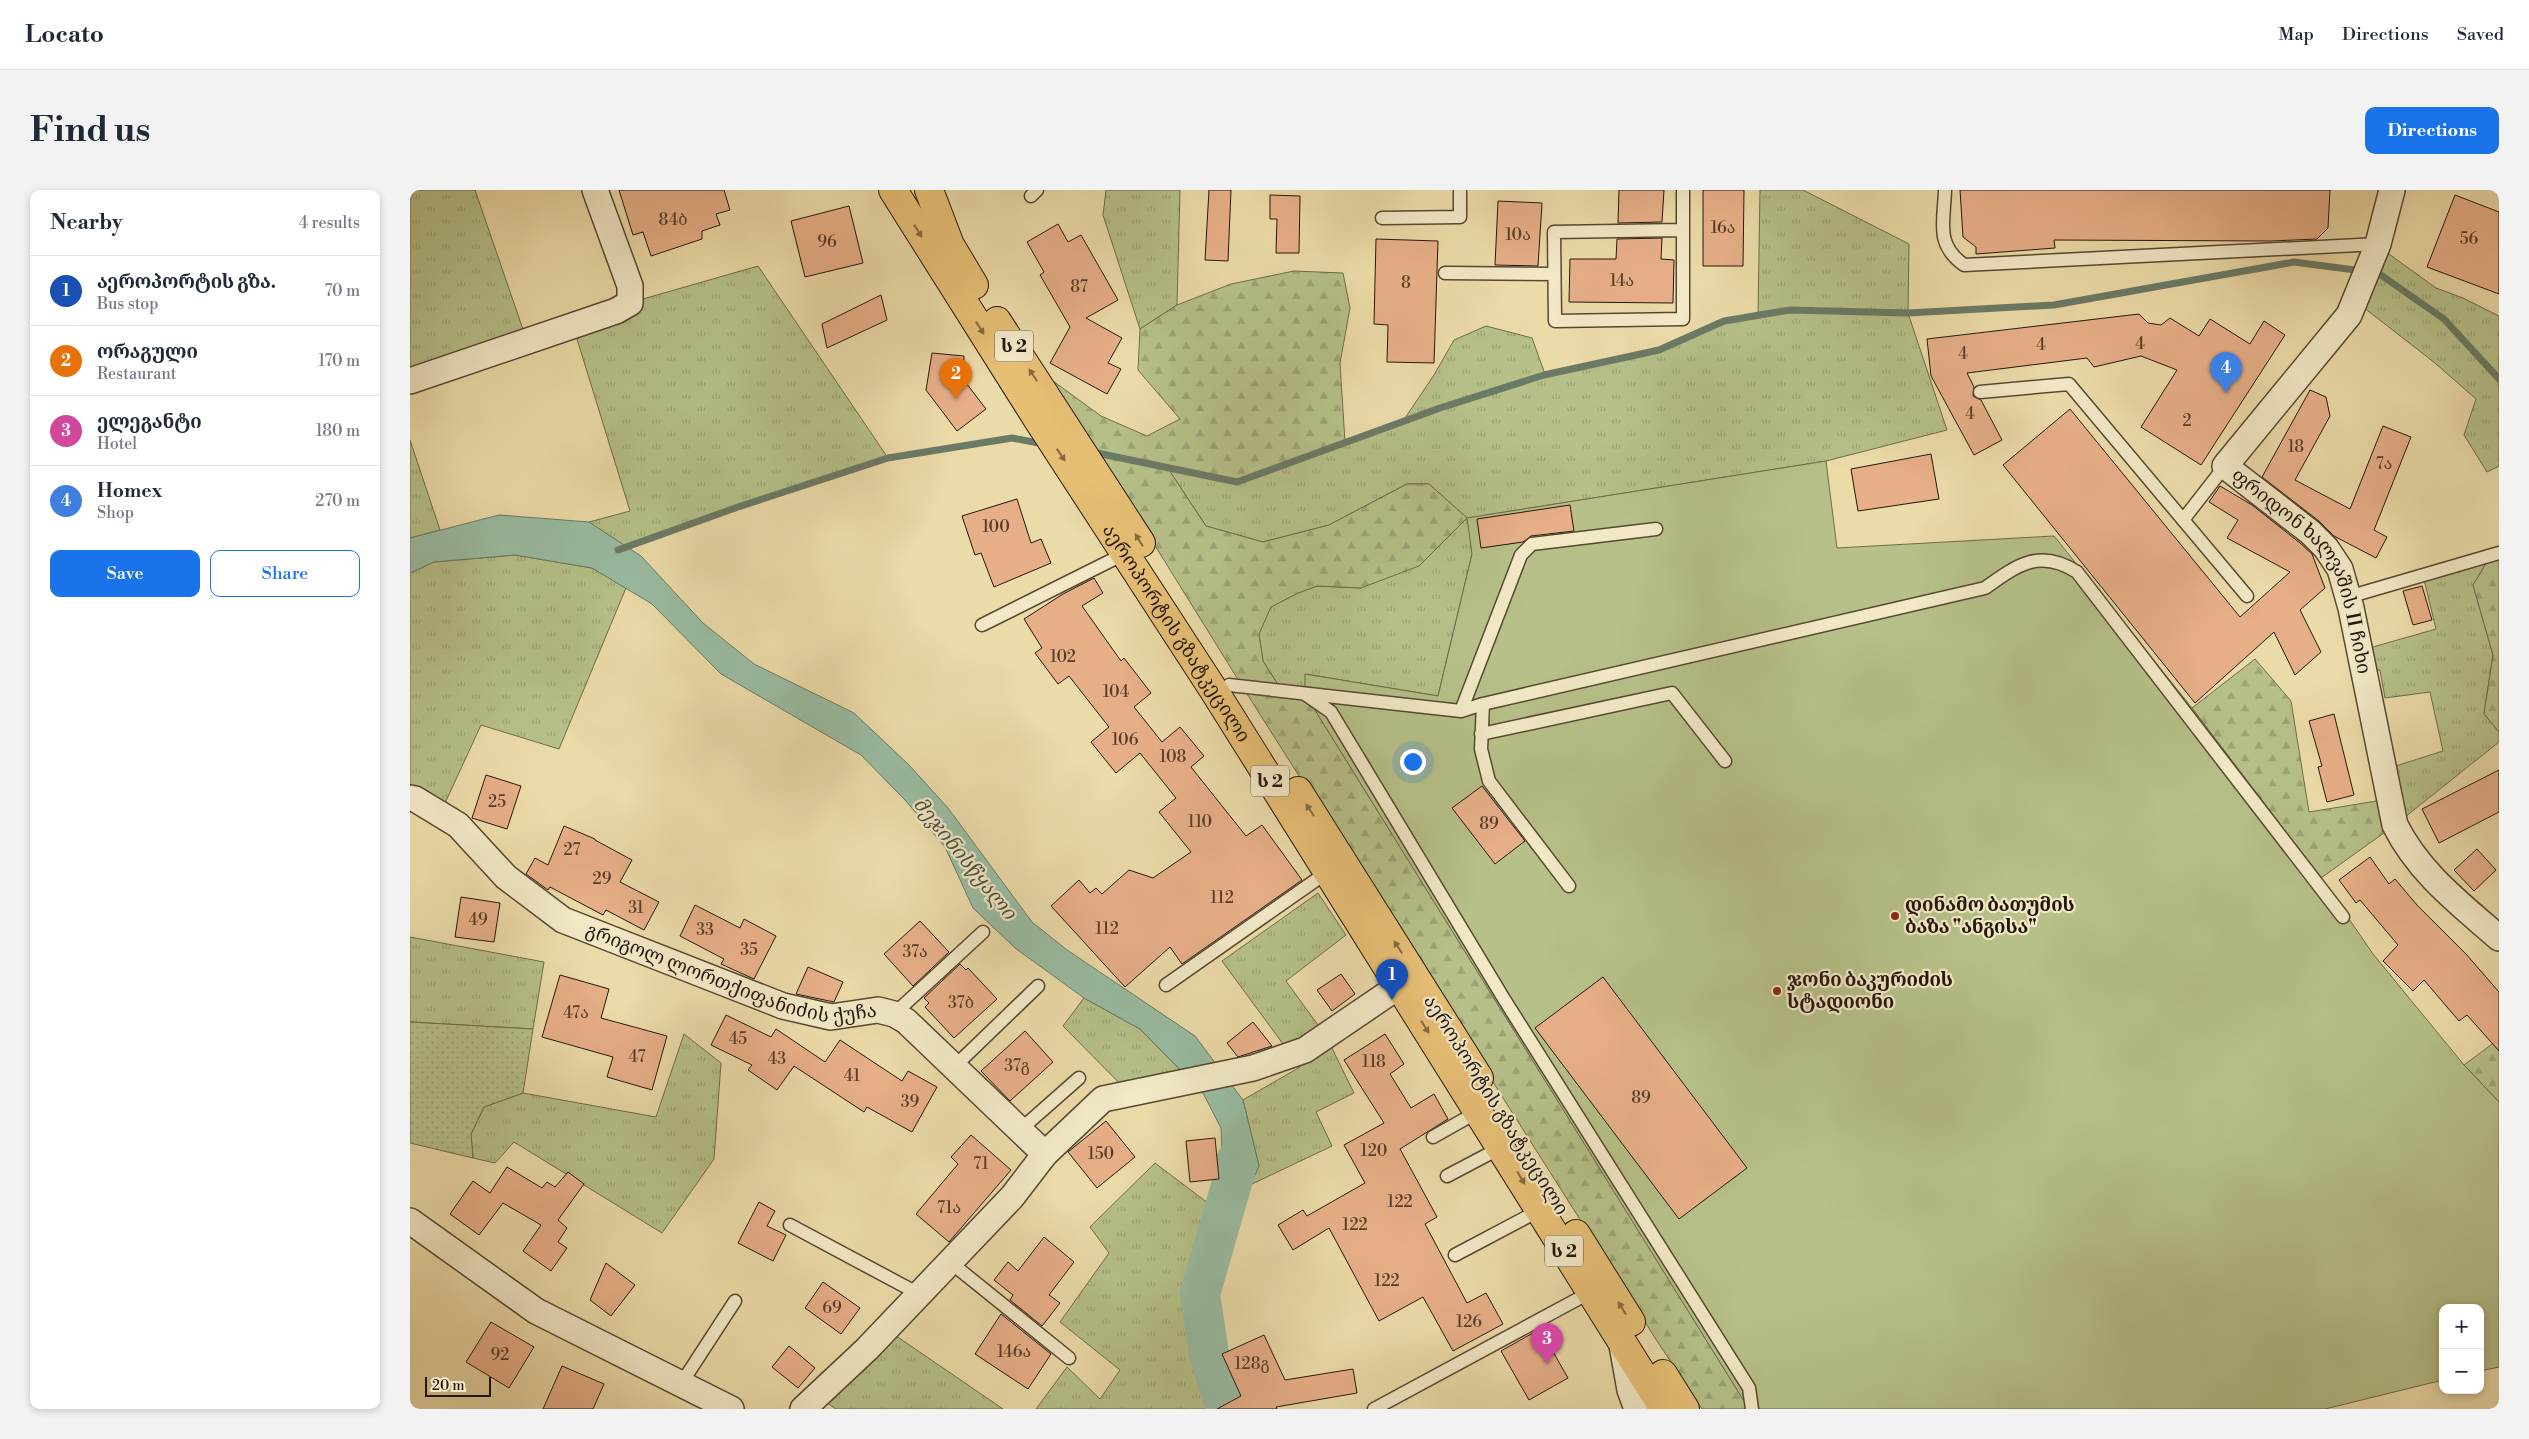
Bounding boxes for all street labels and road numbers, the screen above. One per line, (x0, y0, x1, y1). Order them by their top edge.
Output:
road number: ს 2 (995, 330, 1033, 362)
street label: ფრიდონ ხალვაშის II ჩიხი (2227, 463, 2376, 676)
street label: აეროპორტის გზატკეცილი (1097, 520, 1255, 747)
road number: ს 2 (1251, 766, 1289, 796)
street label: გრიგოლ ლორთქიფანიძის ქუჩა (582, 918, 878, 1029)
street label: აეროპორტის გზატკეცილი (1418, 991, 1574, 1219)
road number: ს 2 (1545, 1236, 1583, 1266)

